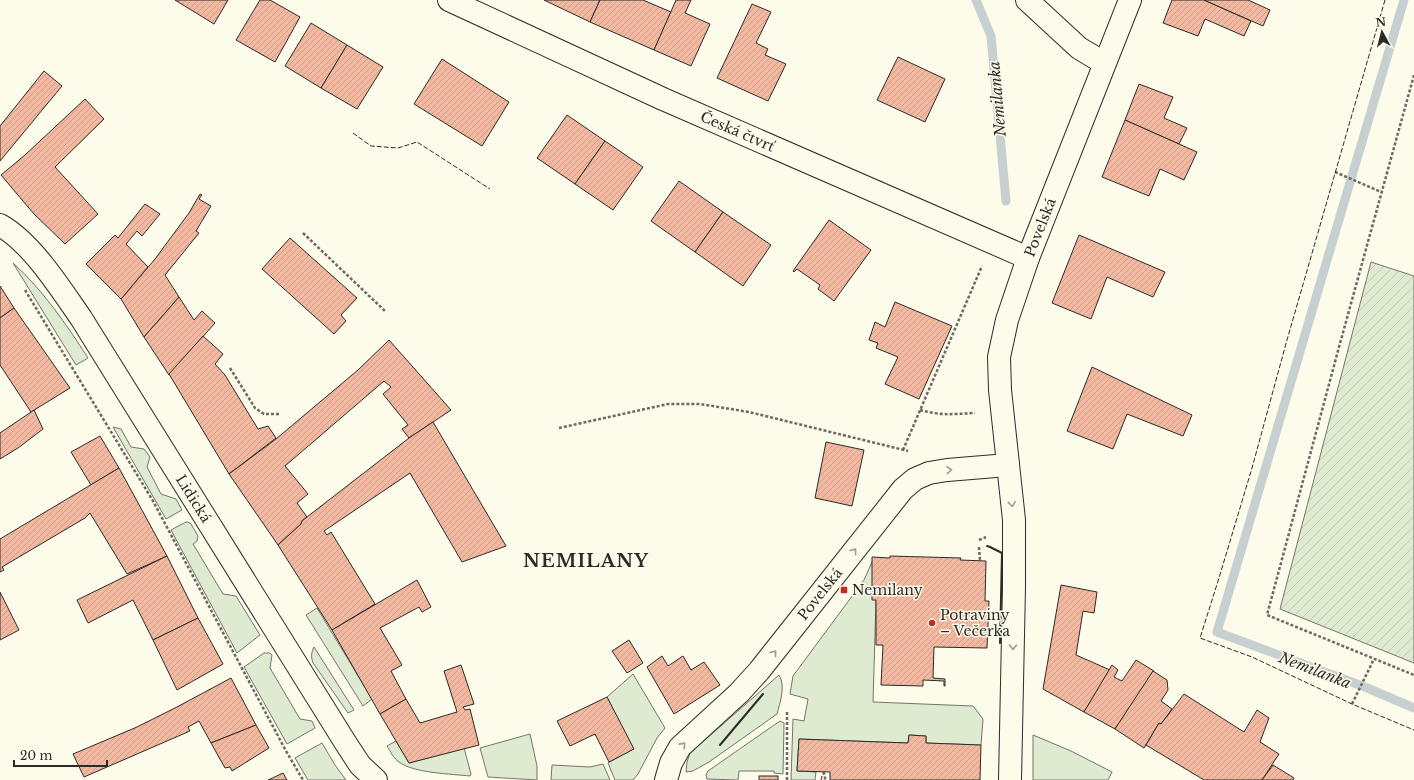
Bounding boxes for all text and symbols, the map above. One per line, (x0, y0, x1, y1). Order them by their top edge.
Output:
north arrow (1362, 12, 1402, 52)
text: N (1375, 14, 1387, 30)
water label: Nemilanka (984, 60, 1010, 139)
street label: Česká čtvrť (698, 106, 778, 156)
street label: Povelská (1020, 195, 1060, 259)
one-way arrow (946, 466, 952, 475)
street label: Lidická (172, 471, 215, 526)
one-way arrow (1007, 501, 1016, 507)
one-way arrow (849, 548, 856, 555)
district label: NEMILANY (523, 550, 649, 572)
street label: Povelská (794, 564, 846, 624)
place label: Nemilany (852, 581, 923, 599)
marker: Nemilany (839, 585, 849, 595)
place label: Potraviny – Večerka (940, 606, 1010, 640)
marker: Potraviny – Večerka (927, 618, 937, 628)
one-way arrow (1009, 644, 1017, 650)
water label: Nemilanka (1275, 647, 1354, 692)
one-way arrow (769, 650, 776, 658)
scale bar (14, 742, 107, 768)
one-way arrow (678, 743, 685, 750)
text: 20 m (20, 748, 52, 763)

